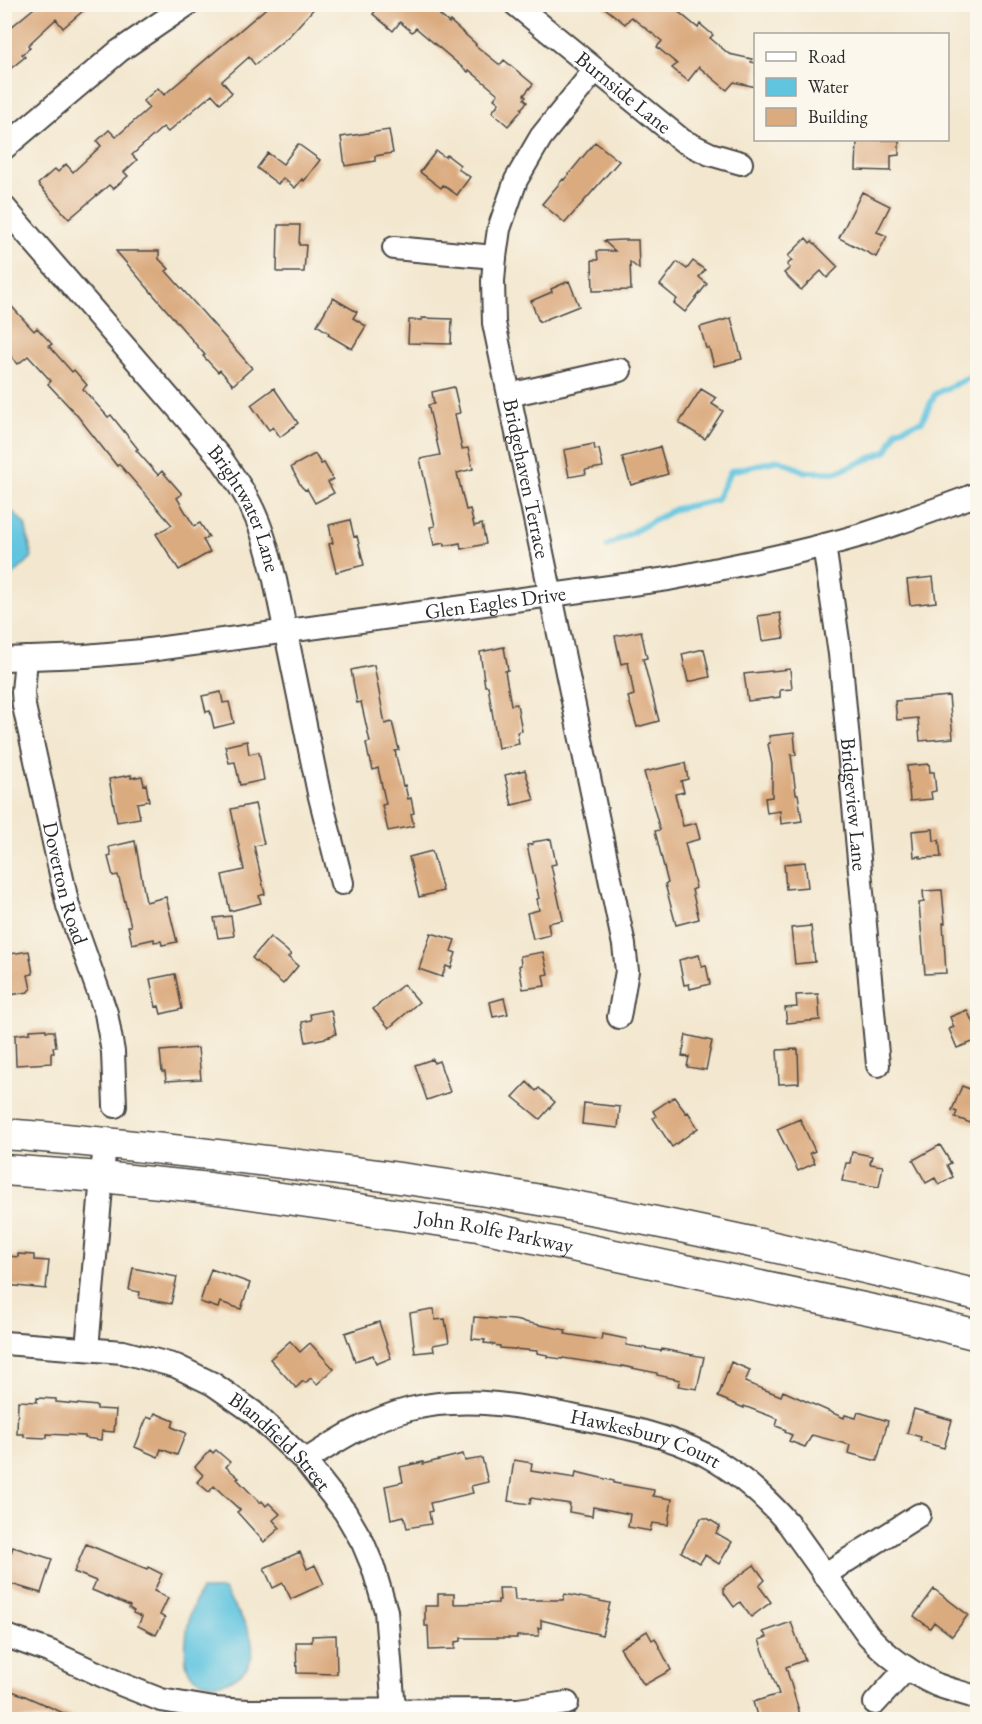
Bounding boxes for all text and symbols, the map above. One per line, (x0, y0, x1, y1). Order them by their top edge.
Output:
legend (754, 33, 949, 141)
street label: Burnside Lane (570, 45, 677, 139)
text: Road (808, 45, 847, 68)
text: Water (808, 75, 849, 98)
text: Building (808, 105, 868, 128)
street label: Bridgehaven Terrace (497, 396, 557, 561)
street label: Brightwater Lane (202, 439, 287, 575)
street label: Glen Eagles Drive (423, 579, 567, 625)
street label: Bridgeview Lane (835, 736, 874, 872)
street label: Doverton Road (37, 819, 95, 949)
street label: John Rolfe Parkway (413, 1203, 577, 1259)
street label: Blandfield Street (224, 1385, 338, 1497)
street label: Hawkesbury Court (568, 1402, 727, 1474)

